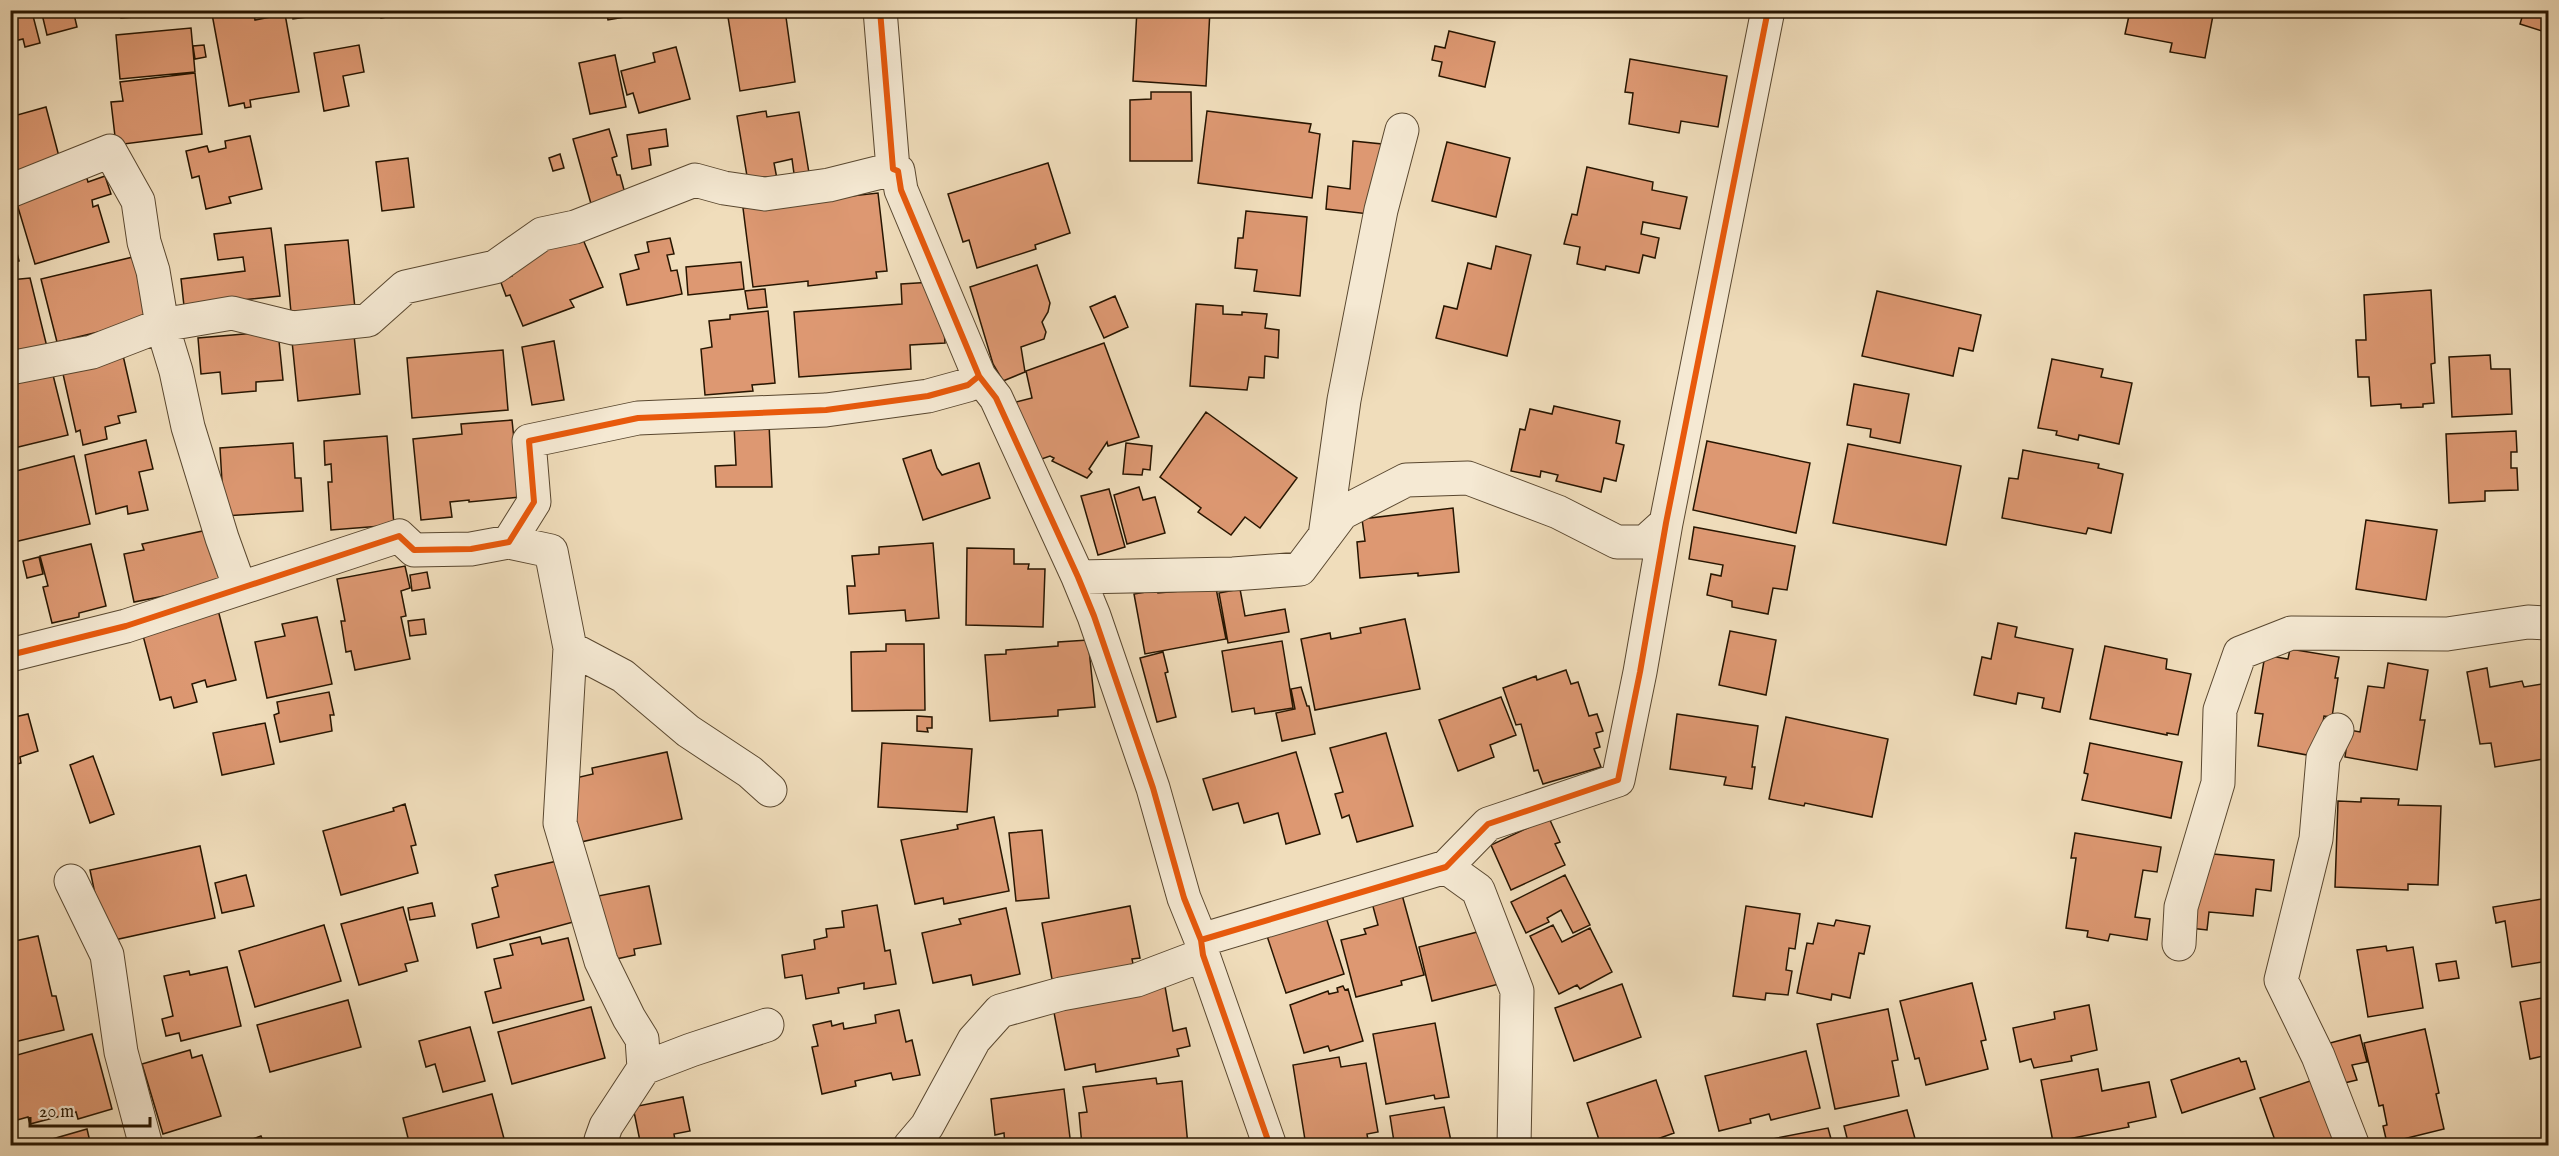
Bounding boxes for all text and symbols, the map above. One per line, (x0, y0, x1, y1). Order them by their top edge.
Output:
scale bar (30, 1090, 150, 1128)
text: 20 m (39, 1101, 74, 1124)

